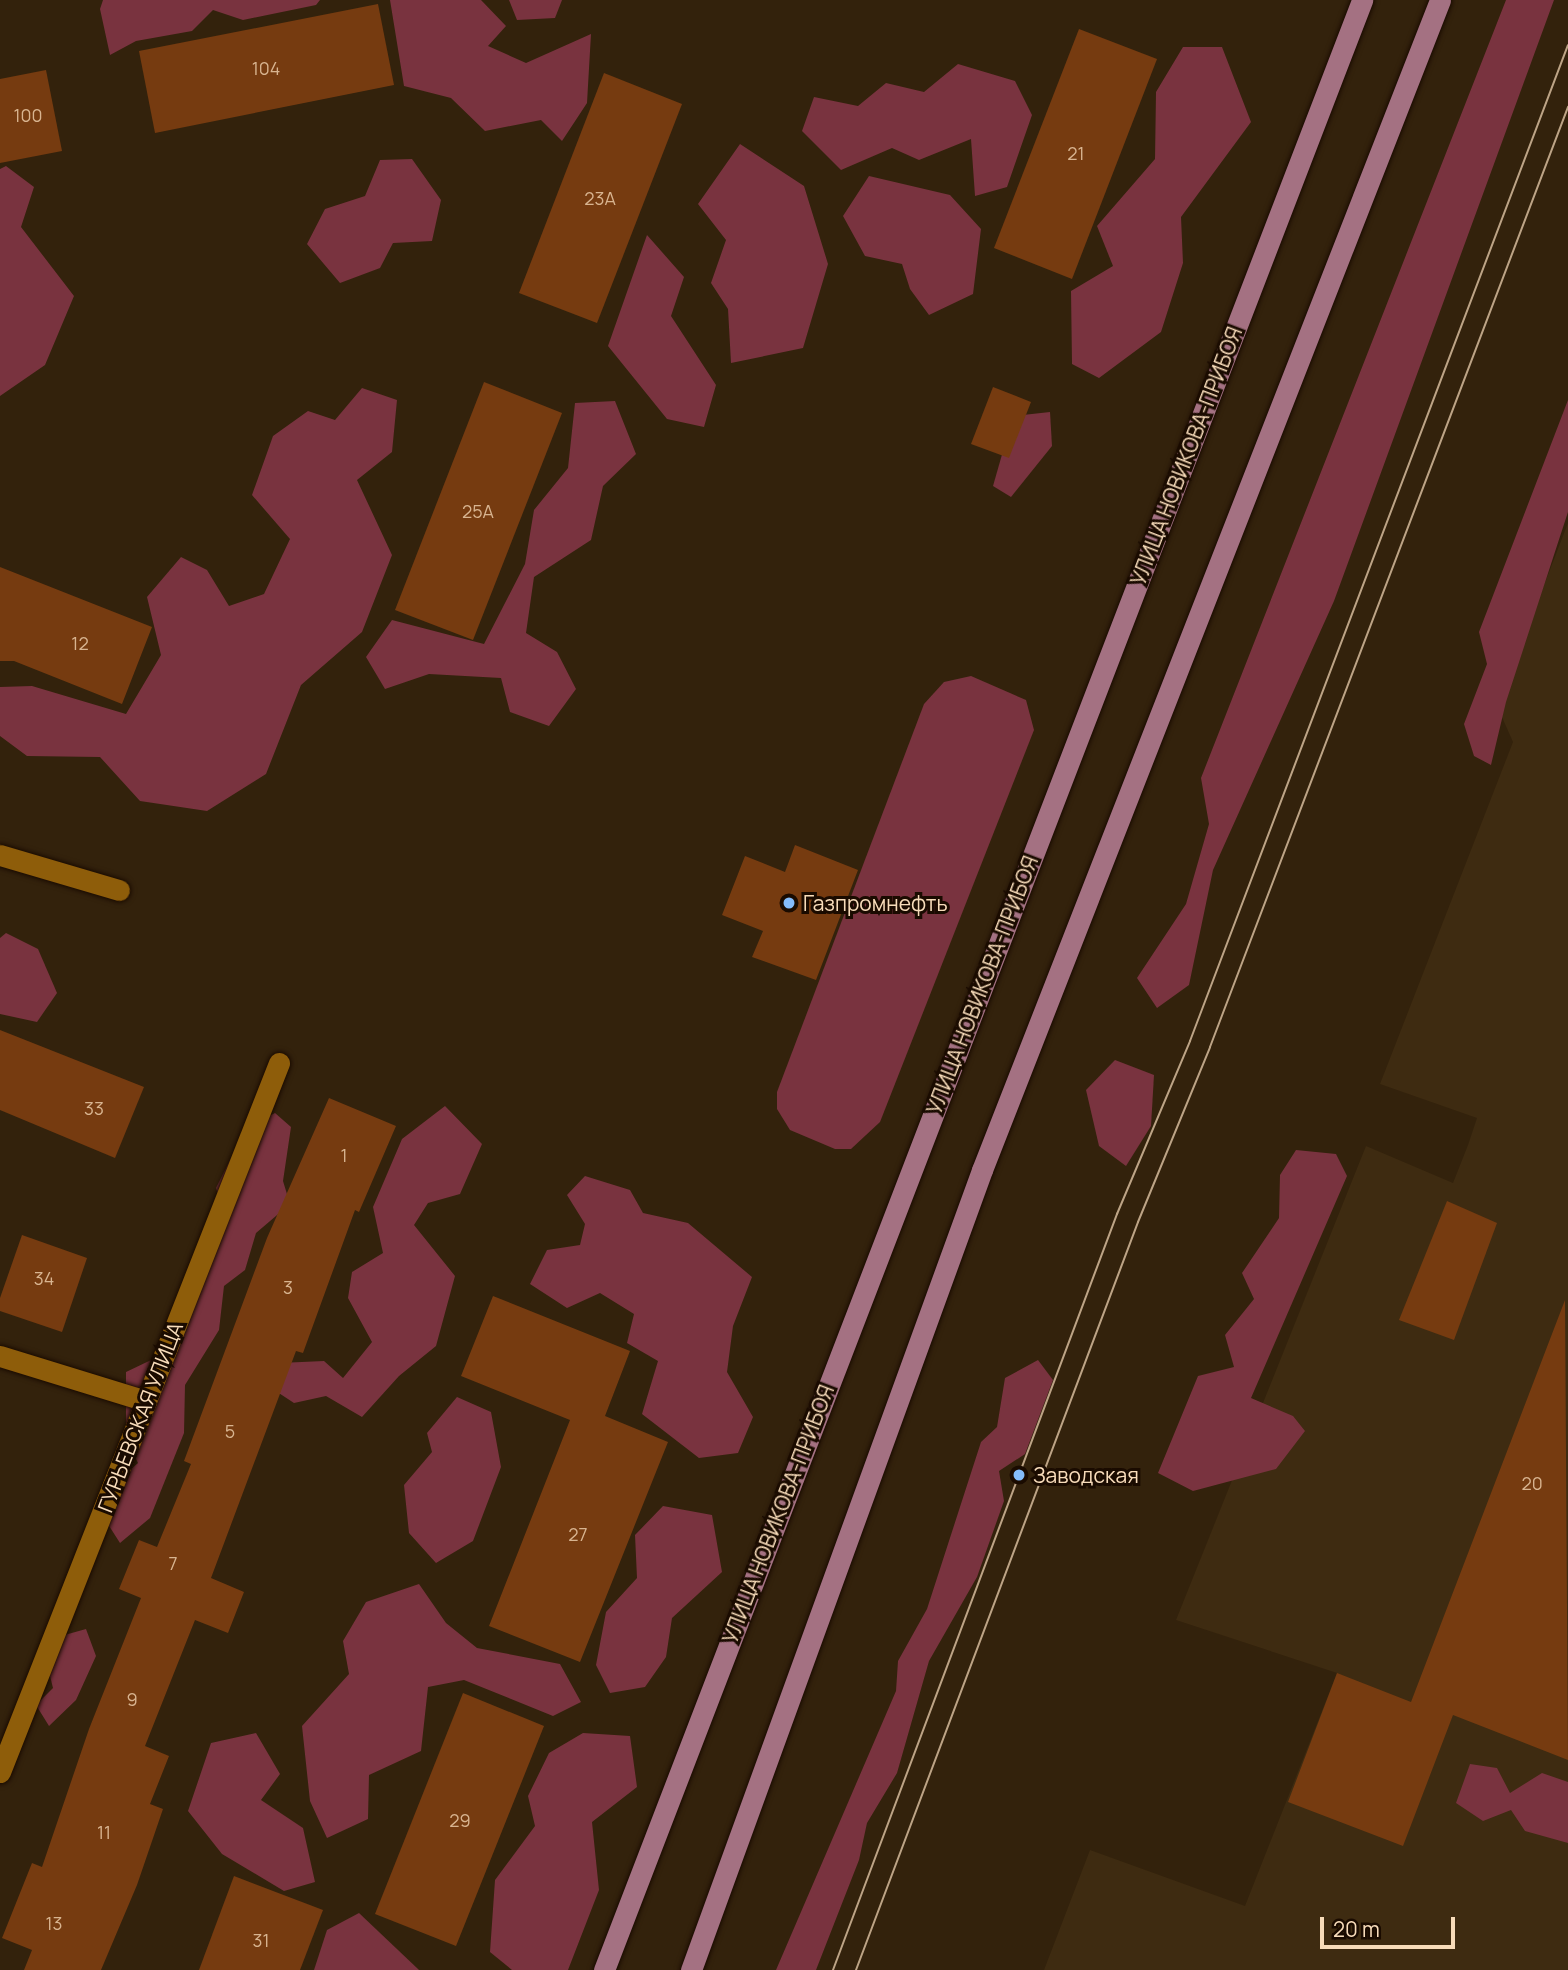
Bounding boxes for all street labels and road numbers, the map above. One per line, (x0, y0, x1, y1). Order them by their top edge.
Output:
street label: УЛИЦА НОВИКОВА-ПРИБОЯ (1125, 323, 1247, 589)
street label: УЛИЦА НОВИКОВА-ПРИБОЯ (921, 852, 1043, 1118)
street label: ГУРЬЕВСКАЯ УЛИЦА (92, 1318, 188, 1516)
street label: УЛИЦА НОВИКОВА-ПРИБОЯ (717, 1381, 839, 1647)

